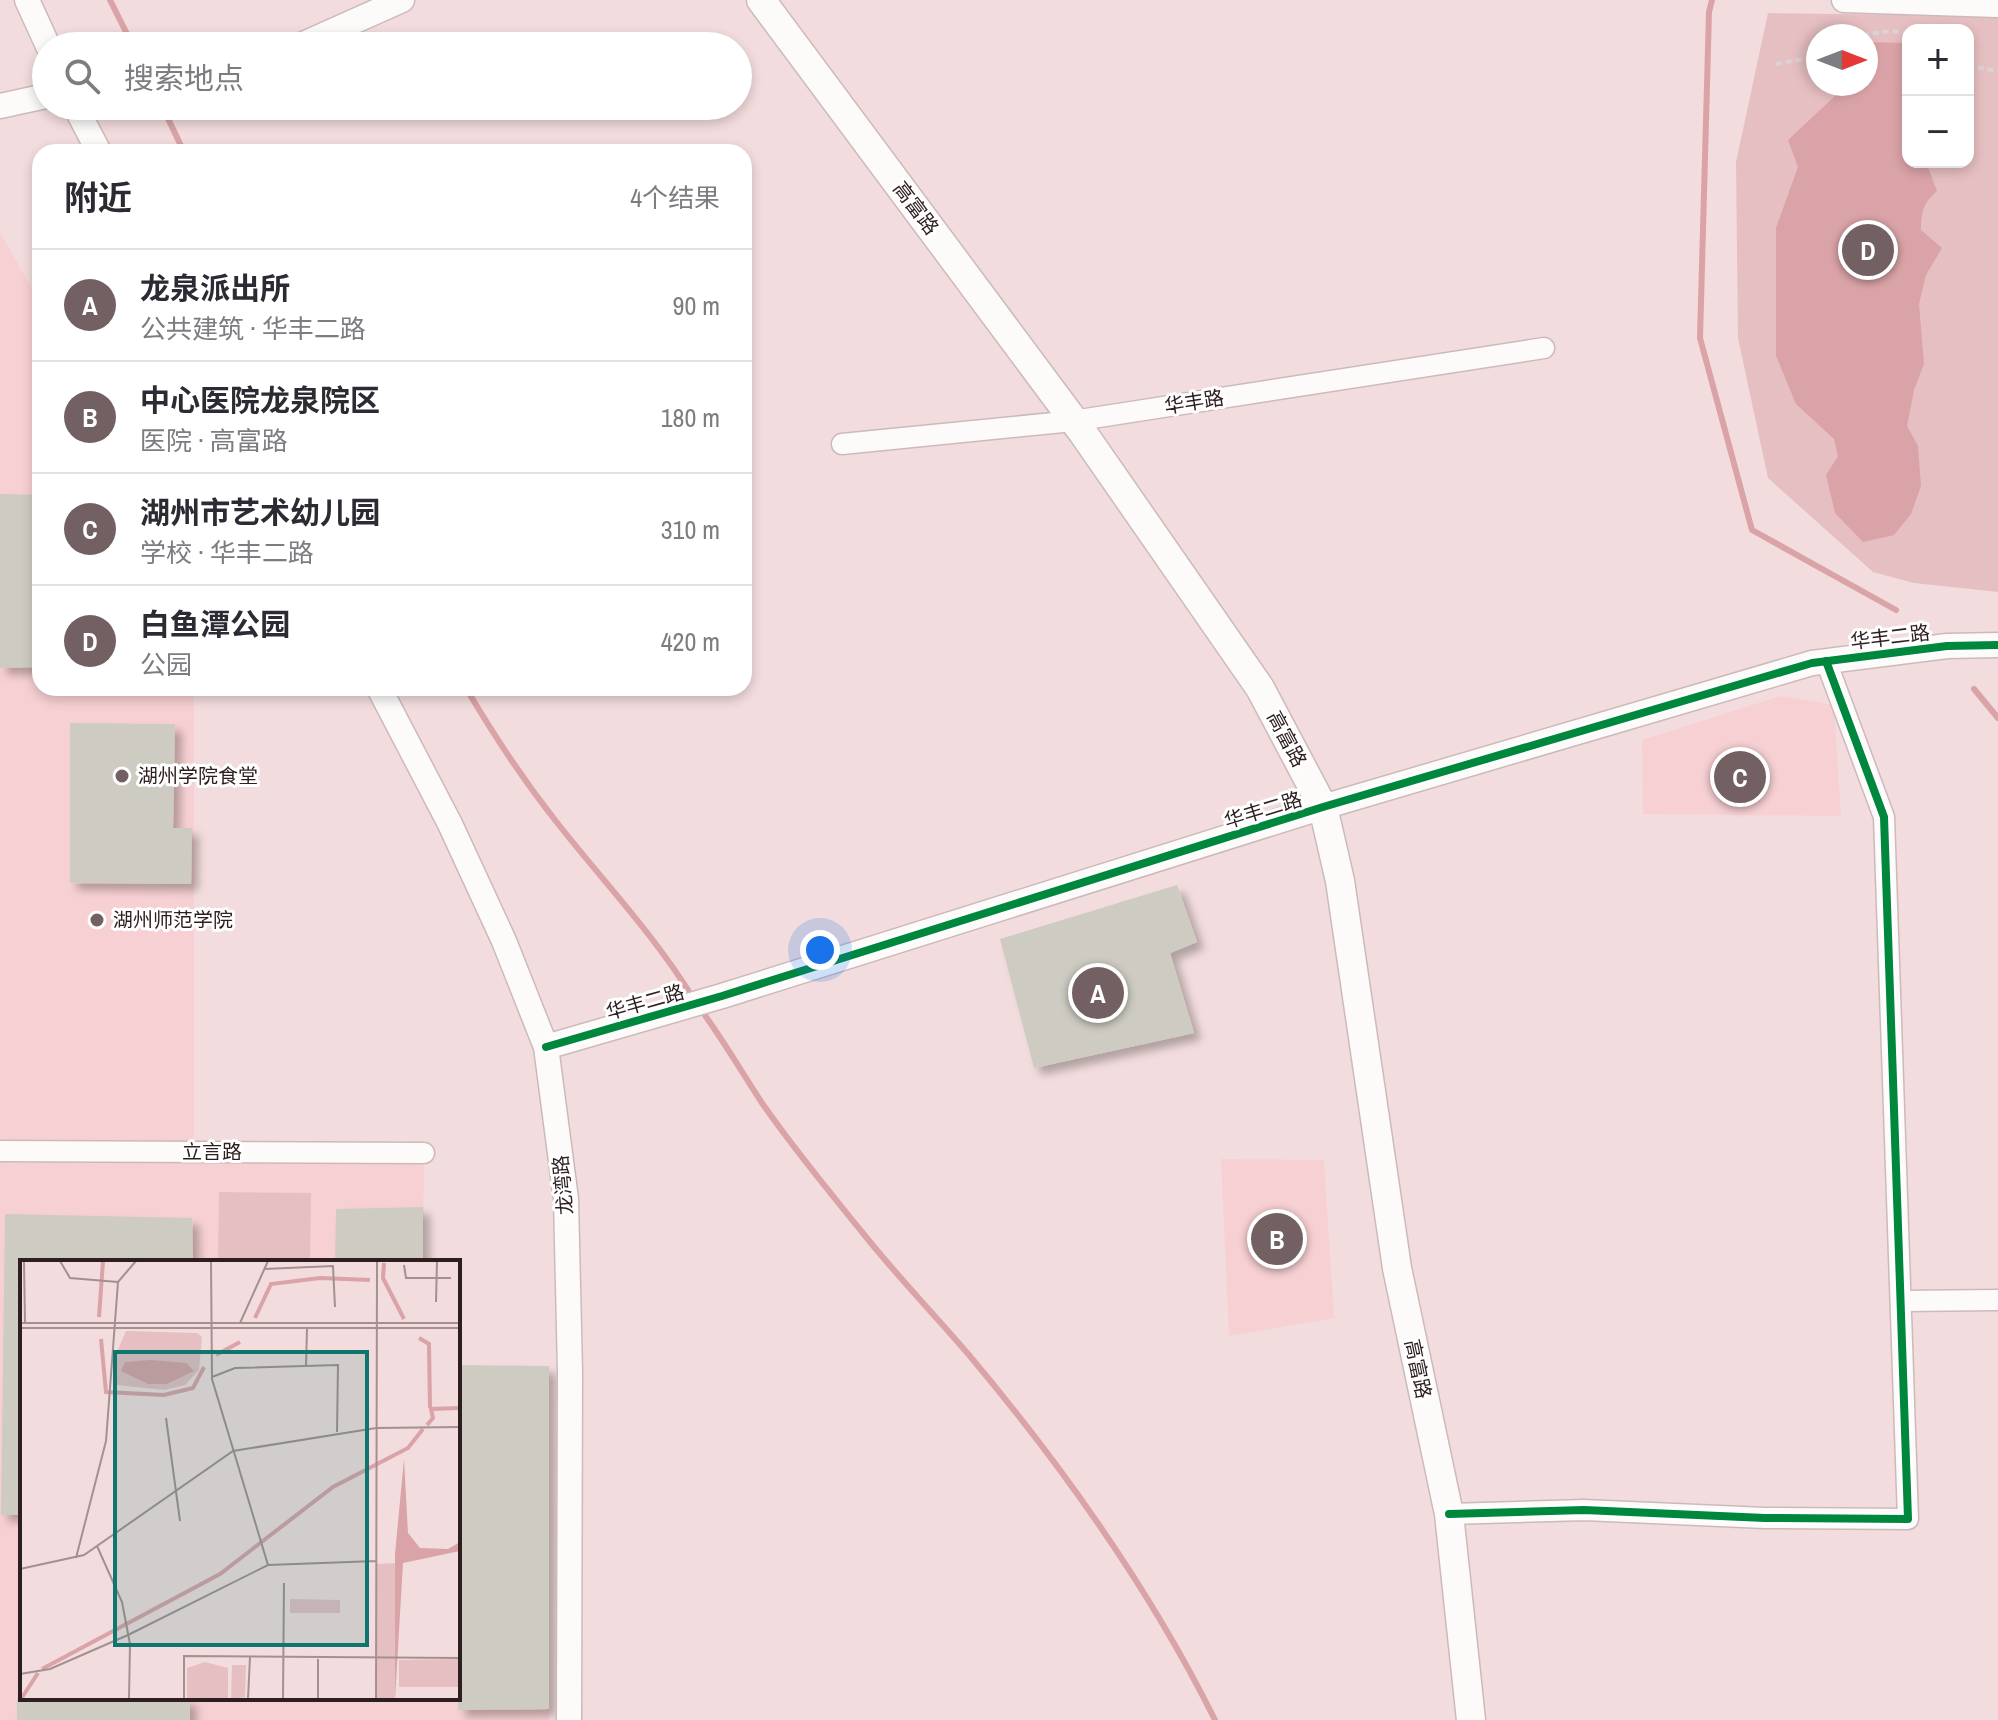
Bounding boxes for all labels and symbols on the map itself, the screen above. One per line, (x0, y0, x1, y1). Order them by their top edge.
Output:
north arrow (1806, 24, 1878, 96)
street label: 高富路 (888, 176, 945, 240)
pin: D (1842, 220, 1894, 280)
street label: 华丰路 (1162, 383, 1226, 420)
street label: 华丰二路 (1849, 618, 1931, 655)
street label: 高富路 (1261, 706, 1313, 772)
pin: C (1714, 747, 1766, 807)
place label: 湖州学院食堂 (138, 762, 258, 789)
marker: 湖州学院食堂 (113, 767, 131, 785)
street label: 华丰二路 (1221, 785, 1305, 834)
place label: 湖州师范学院 (113, 906, 233, 933)
marker: 湖州师范学院 (88, 911, 106, 929)
your location (800, 930, 840, 970)
pin: A (1072, 963, 1124, 1023)
street label: 华丰二路 (603, 978, 687, 1026)
street label: 立言路 (182, 1138, 242, 1165)
street label: 龙湾路 (546, 1154, 579, 1216)
pin: B (1251, 1209, 1303, 1269)
inset map (20, 1260, 460, 1700)
street label: 高富路 (1399, 1337, 1438, 1401)

